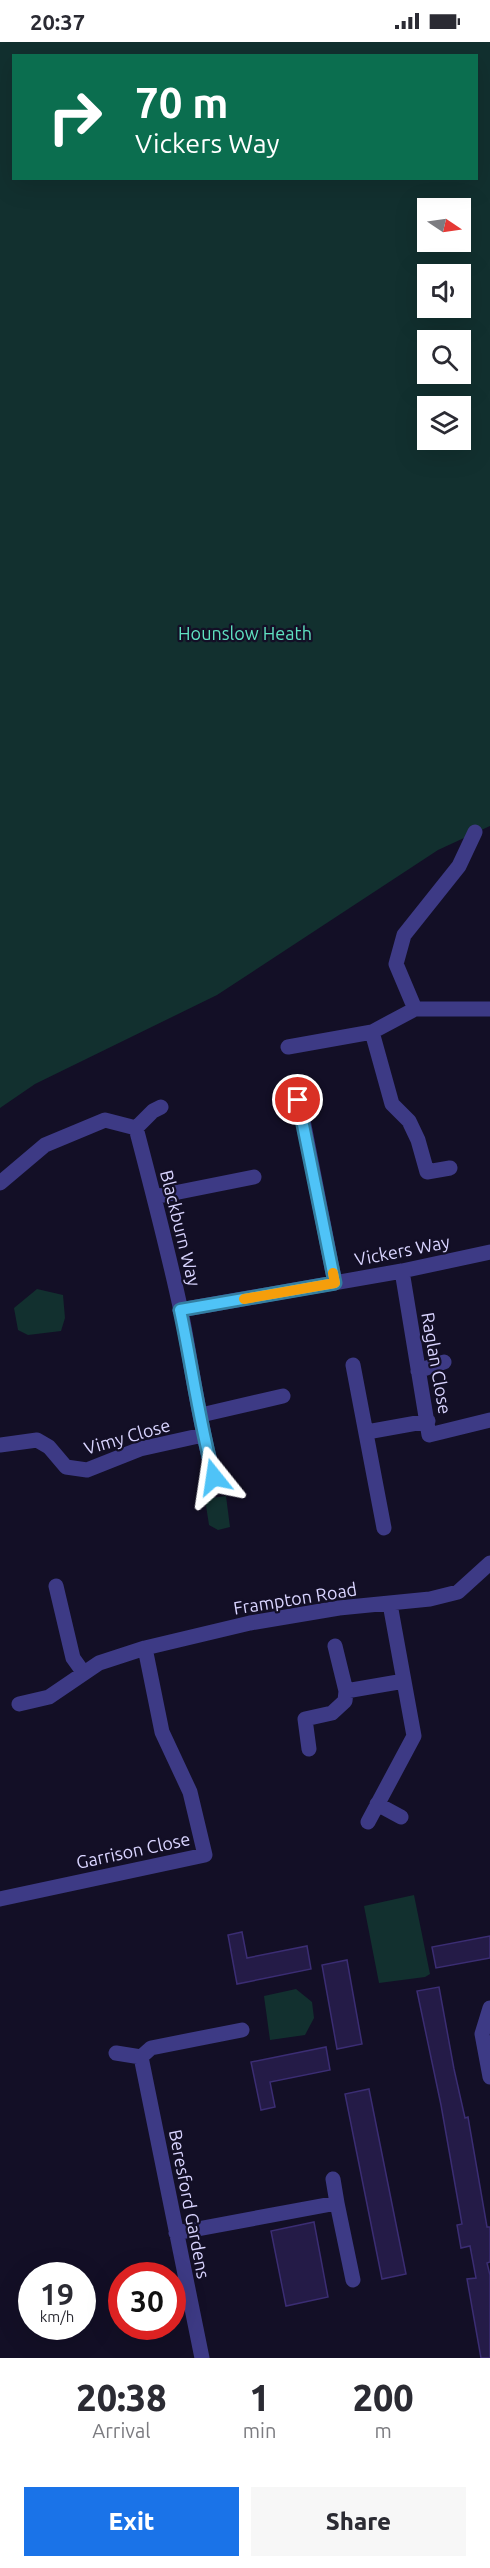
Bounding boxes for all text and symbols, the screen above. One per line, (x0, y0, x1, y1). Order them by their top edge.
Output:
text: 20:37 (30, 9, 85, 34)
icon: right (36, 78, 114, 156)
text: 70 m (135, 79, 229, 126)
text: Vickers Way (135, 128, 280, 158)
north arrow (417, 198, 471, 252)
map controls (417, 198, 471, 450)
button: sound (417, 264, 471, 318)
button: search (417, 330, 471, 384)
button: layers (417, 396, 471, 450)
park label: Hounslow Heath (178, 623, 312, 643)
pin (272, 1074, 323, 1125)
icon: arrive (281, 1083, 314, 1116)
street label: Blackburn Way (157, 1168, 205, 1289)
street label: Vickers Way (353, 1231, 452, 1269)
street label: Raglan Close (418, 1310, 456, 1416)
street label: Vimy Close (82, 1414, 172, 1458)
position arrow (182, 1445, 246, 1509)
street label: Frampton Road (232, 1578, 358, 1618)
street label: Garrison Close (74, 1828, 192, 1872)
street label: Beresford Gardens (166, 2128, 214, 2280)
speed limit sign: 30 (108, 2262, 186, 2340)
text: 19 (40, 2277, 74, 2311)
text: km/h (40, 2308, 74, 2325)
text: 20:38 (76, 2377, 166, 2418)
text: 1 (249, 2377, 270, 2418)
text: 200 (353, 2377, 414, 2418)
text: Arrival (92, 2419, 151, 2442)
text: min (243, 2419, 276, 2442)
text: m (375, 2419, 392, 2442)
button: Exit (24, 2487, 239, 2556)
button: Share (251, 2487, 466, 2556)

